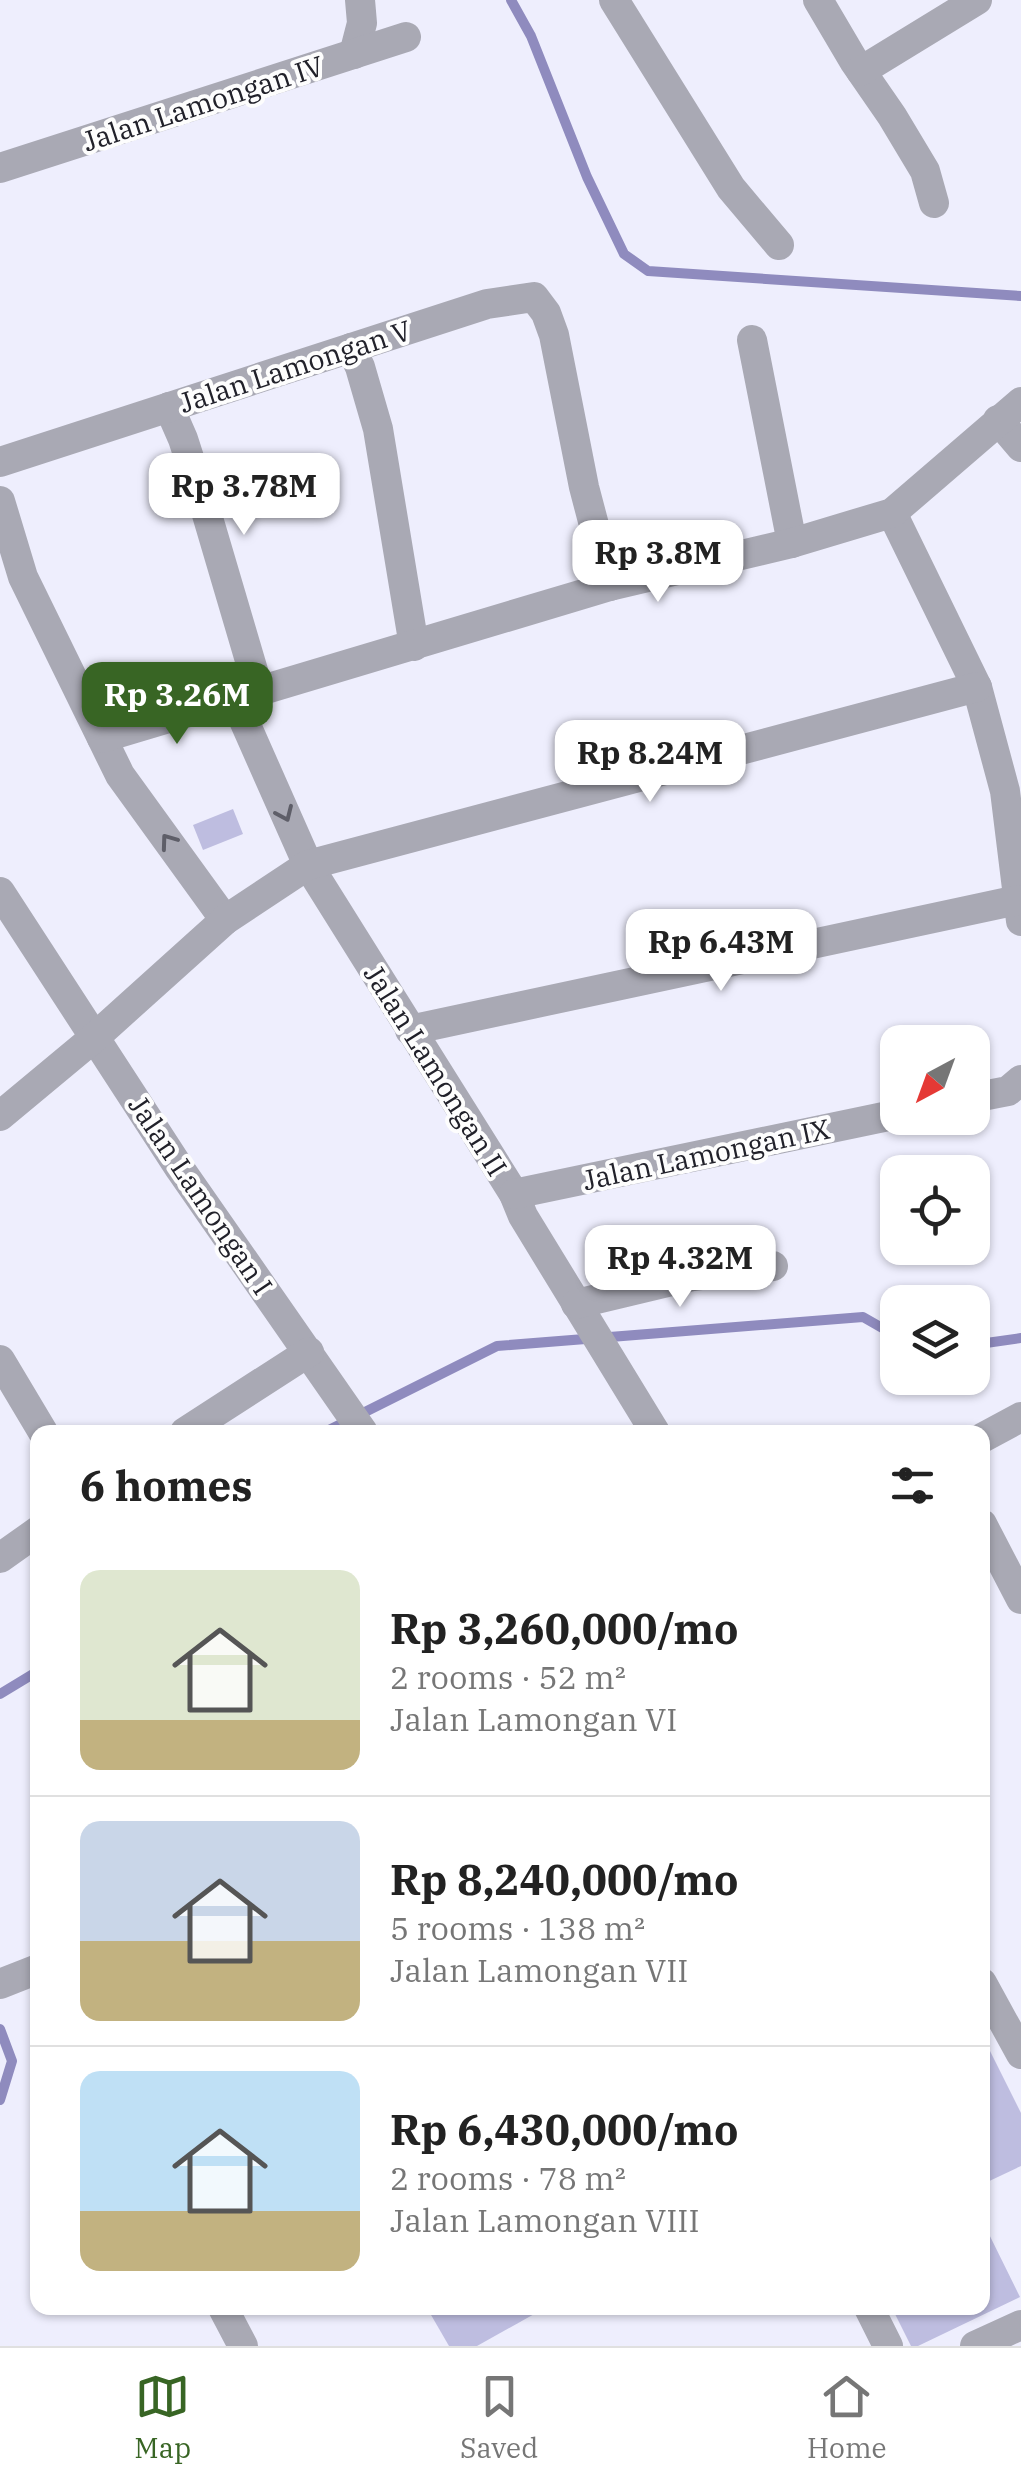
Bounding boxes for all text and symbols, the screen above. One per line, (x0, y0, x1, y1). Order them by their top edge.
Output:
street label: Jalan Lamongan IV (78, 47, 328, 159)
street label: Jalan Lamongan V (174, 311, 416, 421)
pin: Rp 3.78M (141, 453, 347, 538)
text: Rp 3.78M (171, 464, 317, 506)
pin: Rp 3.8M (566, 520, 750, 605)
text: Rp 3.8M (594, 531, 722, 573)
pin: Rp 3.26M (74, 662, 280, 747)
text: Rp 3.26M (104, 673, 250, 715)
pin: Rp 8.24M (547, 720, 753, 805)
text: Rp 8.24M (577, 731, 723, 773)
one-way arrow (273, 804, 293, 822)
one-way arrow (162, 834, 180, 852)
pin: Rp 6.43M (618, 909, 824, 994)
text: Rp 6.43M (648, 920, 794, 962)
street label: Jalan Lamongan II (356, 957, 516, 1183)
north arrow (880, 1025, 990, 1135)
map controls (880, 1025, 990, 1395)
street label: Jalan Lamongan I (121, 1088, 281, 1302)
street label: Jalan Lamongan IX (579, 1110, 833, 1198)
button: locate (880, 1155, 990, 1265)
pin: Rp 4.32M (577, 1225, 783, 1310)
text: Rp 4.32M (607, 1236, 753, 1278)
button: layers (880, 1285, 990, 1395)
text: 6 homes (80, 1458, 253, 1513)
icon: filters (885, 1458, 940, 1513)
text: Rp 3,260,000/mo (390, 1601, 738, 1656)
icon: home (160, 1610, 280, 1730)
text: 2 rooms · 52 m² (390, 1656, 626, 1698)
text: Jalan Lamongan VI (390, 1698, 677, 1740)
text: Rp 8,240,000/mo (390, 1852, 738, 1907)
icon: home (160, 1861, 280, 1981)
text: 5 rooms · 138 m² (390, 1907, 645, 1949)
text: Jalan Lamongan VII (390, 1949, 688, 1991)
text: Rp 6,430,000/mo (390, 2102, 738, 2157)
icon: home (160, 2111, 280, 2231)
text: 2 rooms · 78 m² (390, 2157, 626, 2199)
text: Jalan Lamongan VIII (390, 2199, 699, 2241)
tab: Map (134, 2369, 191, 2466)
tab: Saved (460, 2369, 538, 2466)
tab: Home (807, 2369, 887, 2466)

